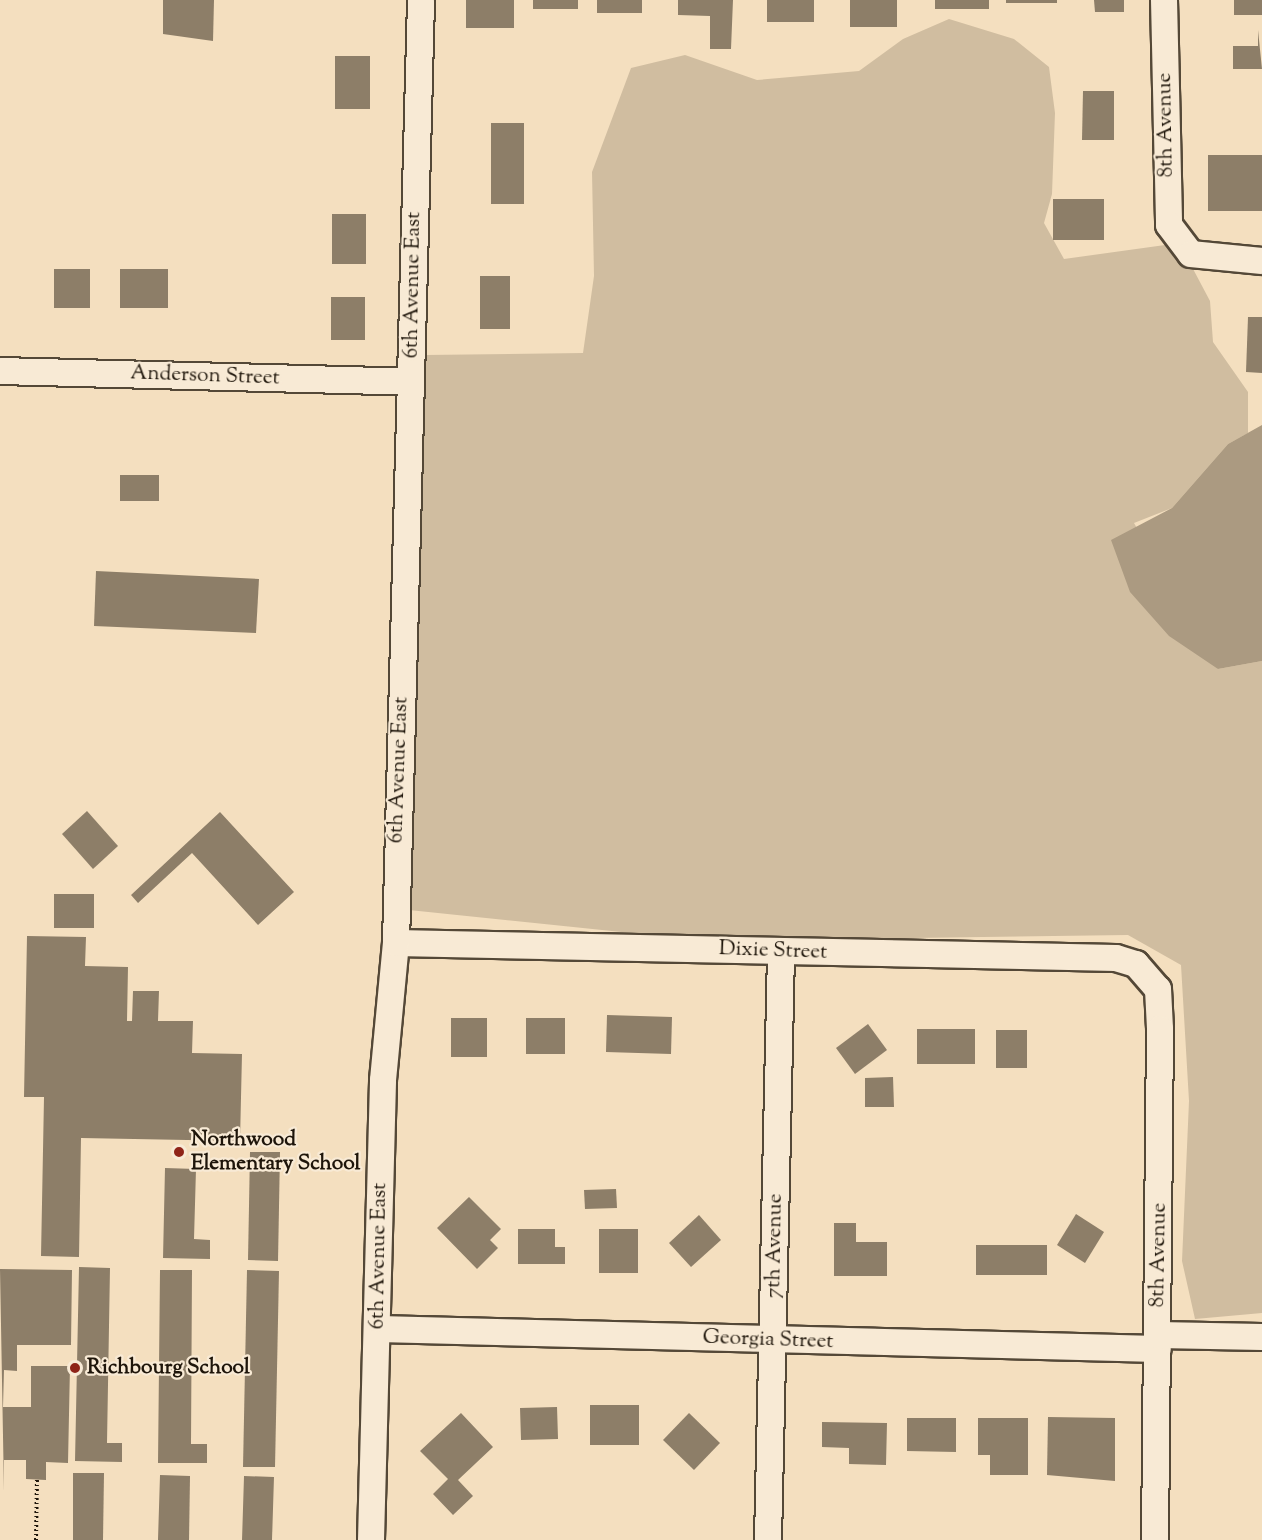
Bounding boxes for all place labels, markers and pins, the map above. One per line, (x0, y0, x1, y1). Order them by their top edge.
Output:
place label: Northwood Elementary School (191, 1127, 360, 1177)
marker: Northwood Elementary School (172, 1145, 186, 1159)
place label: Richbourg School (87, 1355, 250, 1381)
marker: Richbourg School (68, 1361, 82, 1375)

